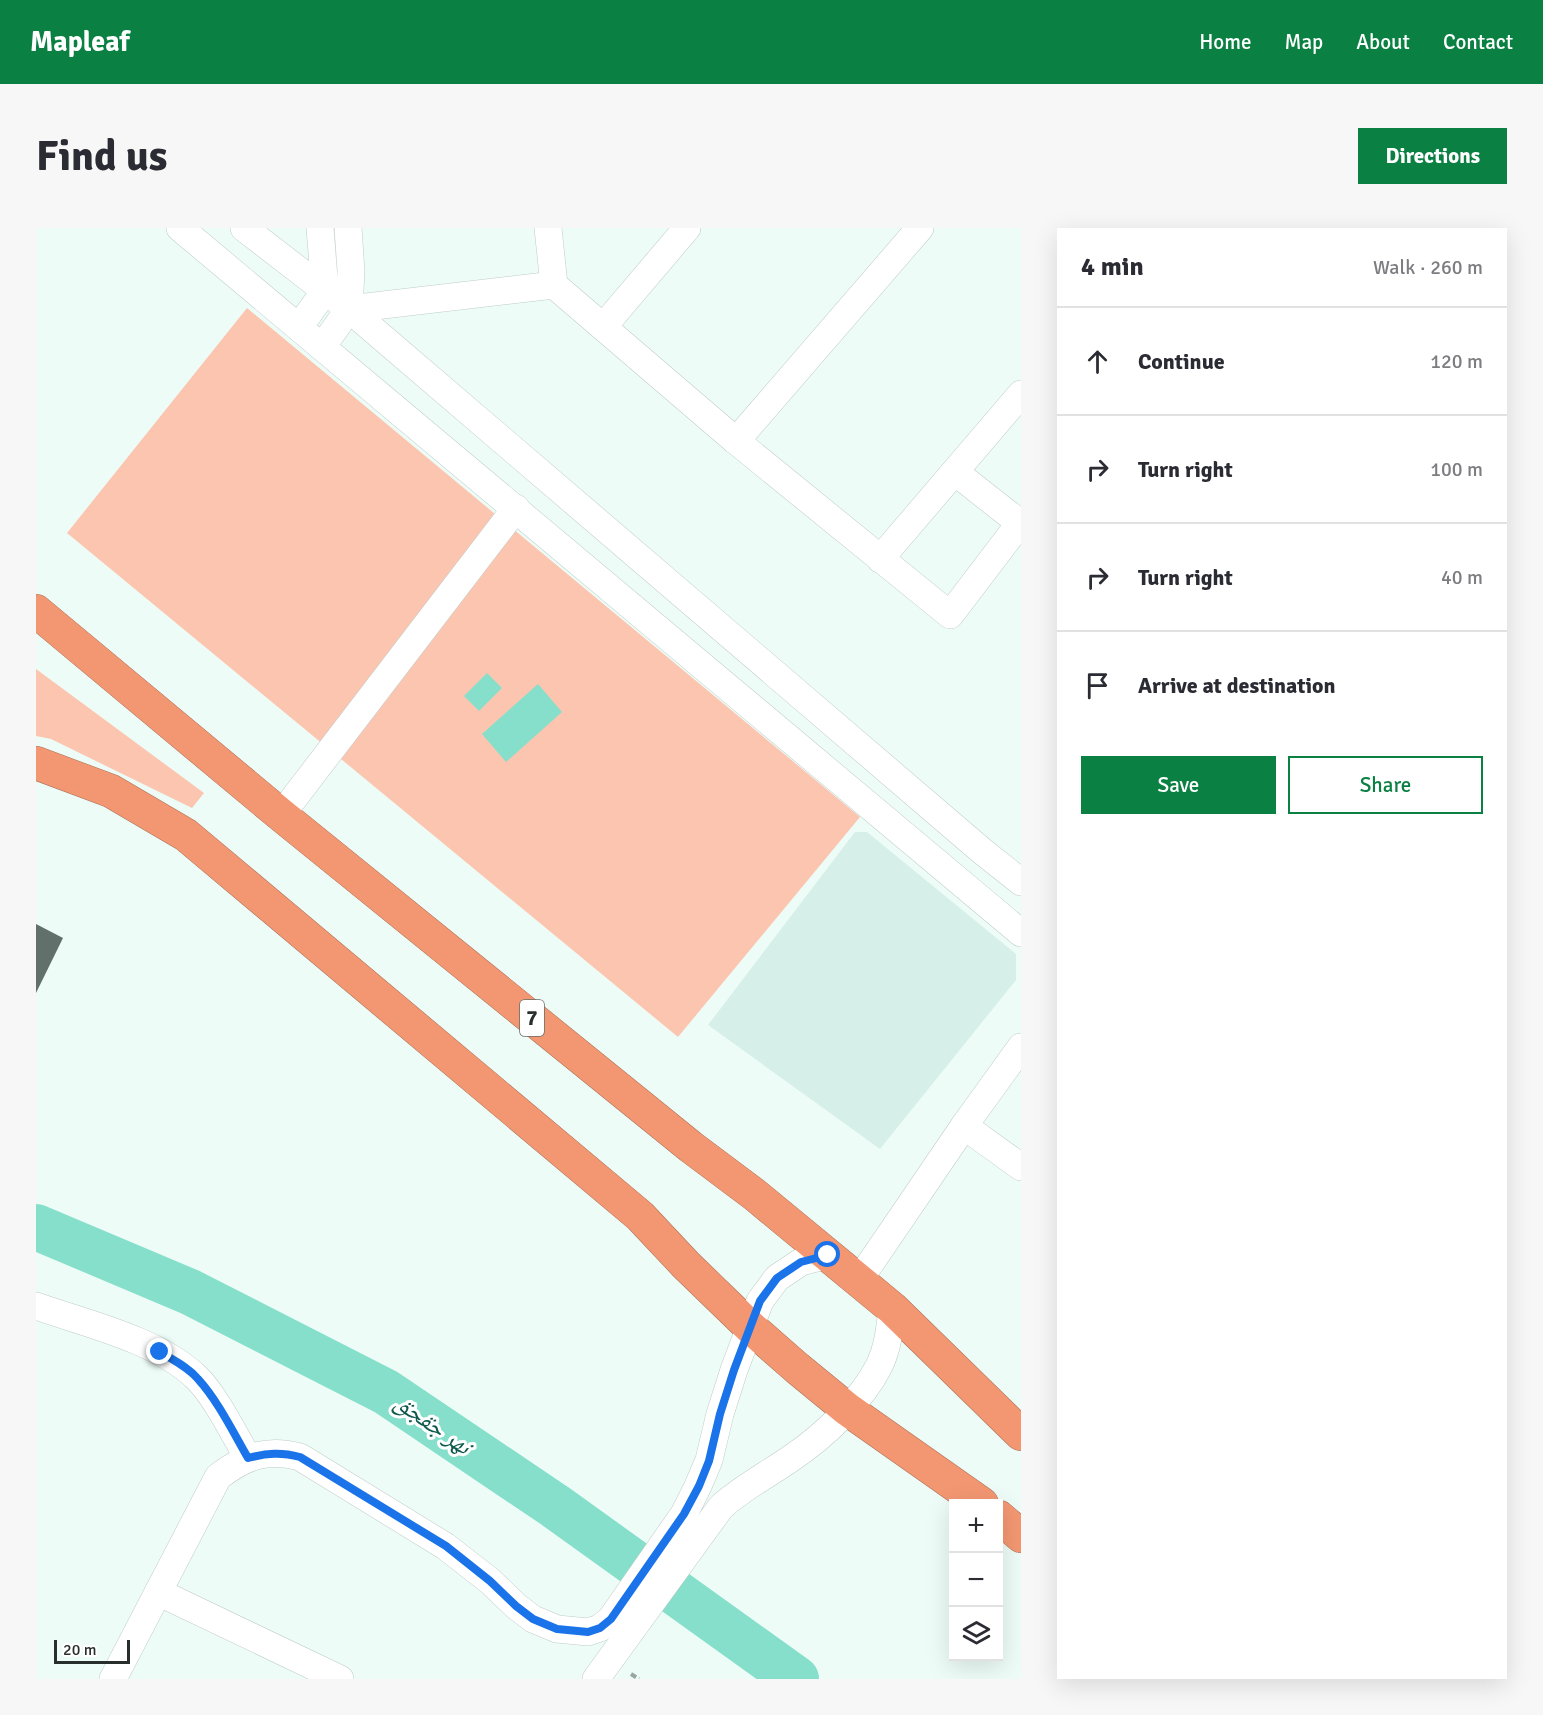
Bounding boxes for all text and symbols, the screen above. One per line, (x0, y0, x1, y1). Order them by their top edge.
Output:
text: Mapleaf (30, 25, 130, 59)
text: Home (1199, 29, 1252, 55)
text: Map (1285, 29, 1323, 55)
text: About (1356, 29, 1410, 55)
text: Contact (1443, 29, 1513, 55)
button: Directions (1358, 128, 1507, 184)
text: Find us (36, 131, 167, 182)
text: 4 min (1081, 251, 1144, 283)
text: Walk · 260 m (1373, 255, 1483, 280)
icon: ahead (1081, 345, 1114, 378)
text: Continue (1138, 348, 1225, 375)
text: 120 m (1430, 349, 1483, 374)
icon: right (1081, 453, 1114, 486)
text: Turn right (1138, 456, 1233, 483)
text: 100 m (1430, 457, 1483, 482)
icon: right (1081, 561, 1114, 594)
text: Turn right (1138, 564, 1233, 591)
text: 40 m (1441, 565, 1483, 590)
icon: arrive (1081, 669, 1114, 702)
text: Arrive at destination (1138, 672, 1335, 699)
button: Save (1081, 756, 1276, 814)
button: Share (1288, 756, 1483, 814)
road number: 7 (520, 1000, 544, 1036)
route start (814, 1241, 840, 1267)
route end (146, 1338, 172, 1364)
water label: نهر جقجق (389, 1387, 480, 1463)
map controls (949, 1499, 1003, 1661)
button: + (949, 1499, 1003, 1553)
button: − (949, 1553, 1003, 1607)
button: layers (949, 1607, 1003, 1661)
scale bar (54, 1637, 130, 1664)
text: 20 m (63, 1640, 97, 1660)

